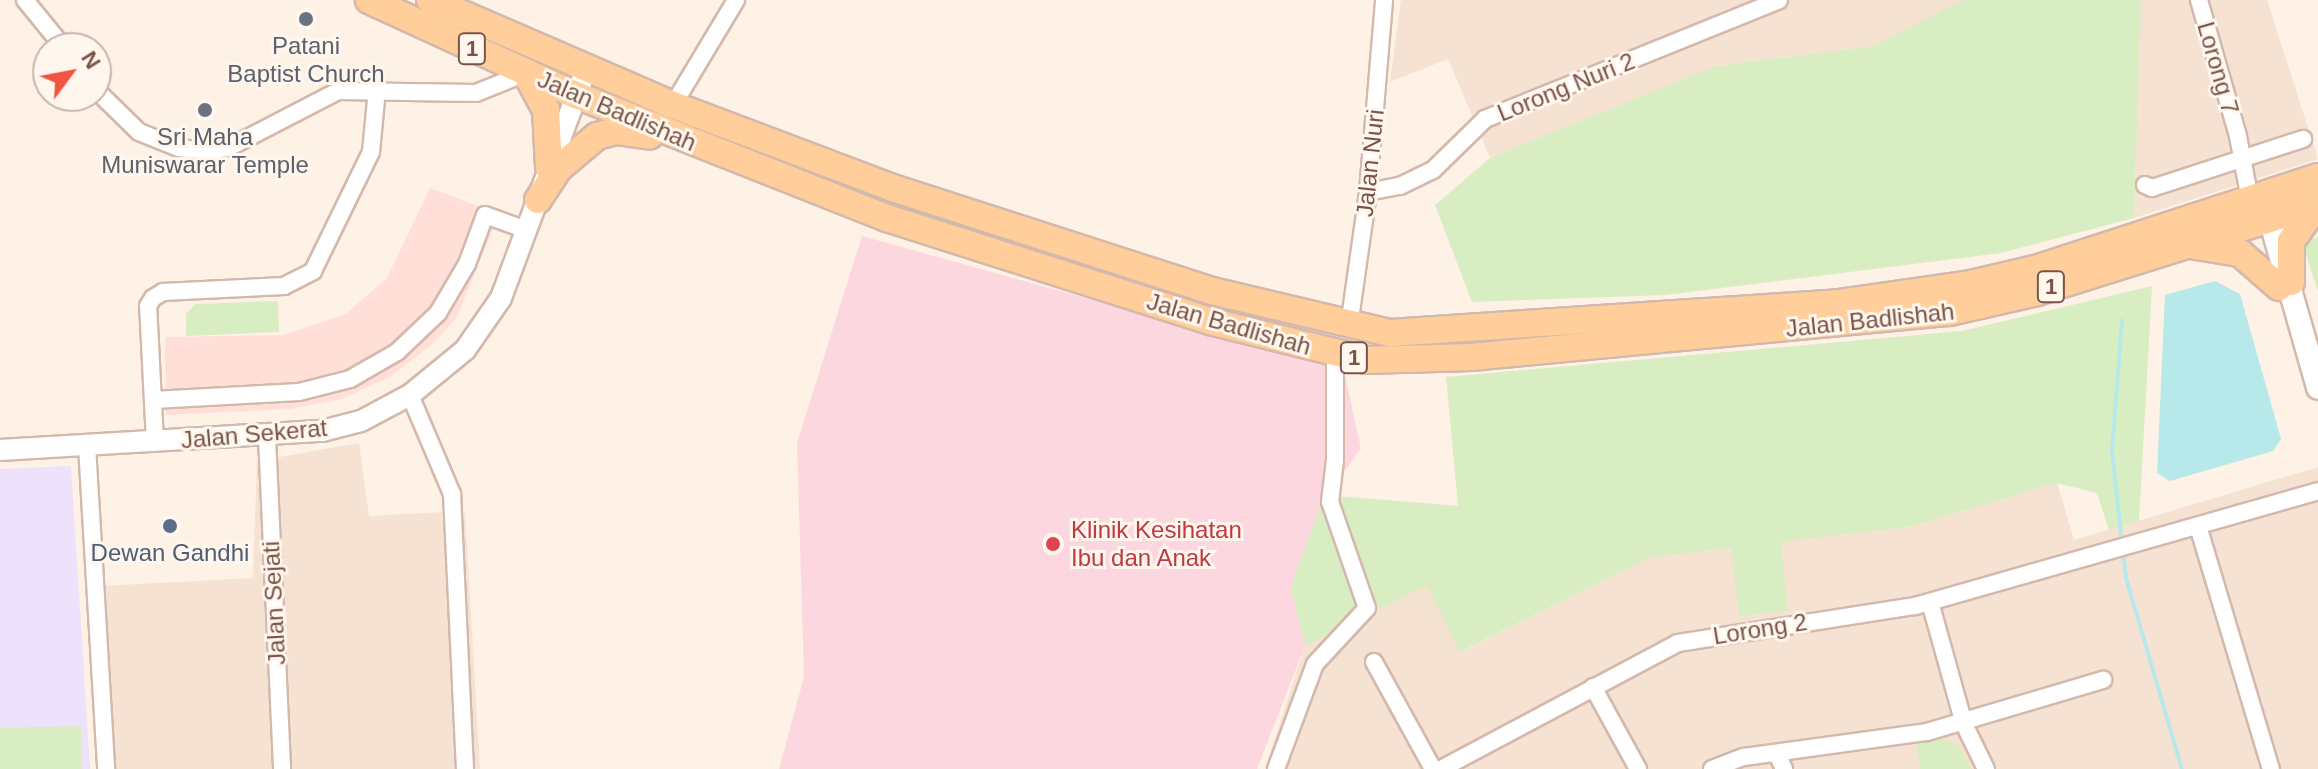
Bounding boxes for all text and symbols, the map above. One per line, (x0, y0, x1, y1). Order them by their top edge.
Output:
marker: Patani Baptist Church (297, 10, 315, 28)
street label: Lorong 7 (2191, 18, 2245, 118)
road number: 1 (456, 31, 488, 67)
north arrow (32, 32, 112, 112)
place label: Patani Baptist Church (227, 32, 385, 88)
street label: Lorong Nuri 2 (1493, 46, 1639, 128)
text: N (76, 47, 106, 73)
street label: Jalan Badlishah (533, 65, 701, 157)
marker: Sri Maha Muniswarar Temple (196, 101, 214, 119)
street label: Jalan Nuri (1350, 108, 1390, 218)
place label: Sri Maha Muniswarar Temple (101, 123, 309, 179)
road number: 1 (2035, 269, 2067, 305)
street label: Jalan Badlishah (1144, 287, 1314, 361)
street label: Jalan Badlishah (1784, 297, 1956, 343)
road number: 1 (1338, 340, 1370, 376)
street label: Jalan Sekerat (180, 413, 328, 455)
place label: Klinik Kesihatan Ibu dan Anak (1071, 516, 1242, 572)
marker: Dewan Gandhi (161, 517, 179, 535)
marker: Klinik Kesihatan Ibu dan Anak (1042, 533, 1064, 555)
place label: Dewan Gandhi (91, 539, 249, 567)
street label: Jalan Sejati (256, 540, 292, 666)
street label: Lorong 2 (1711, 607, 1809, 651)

